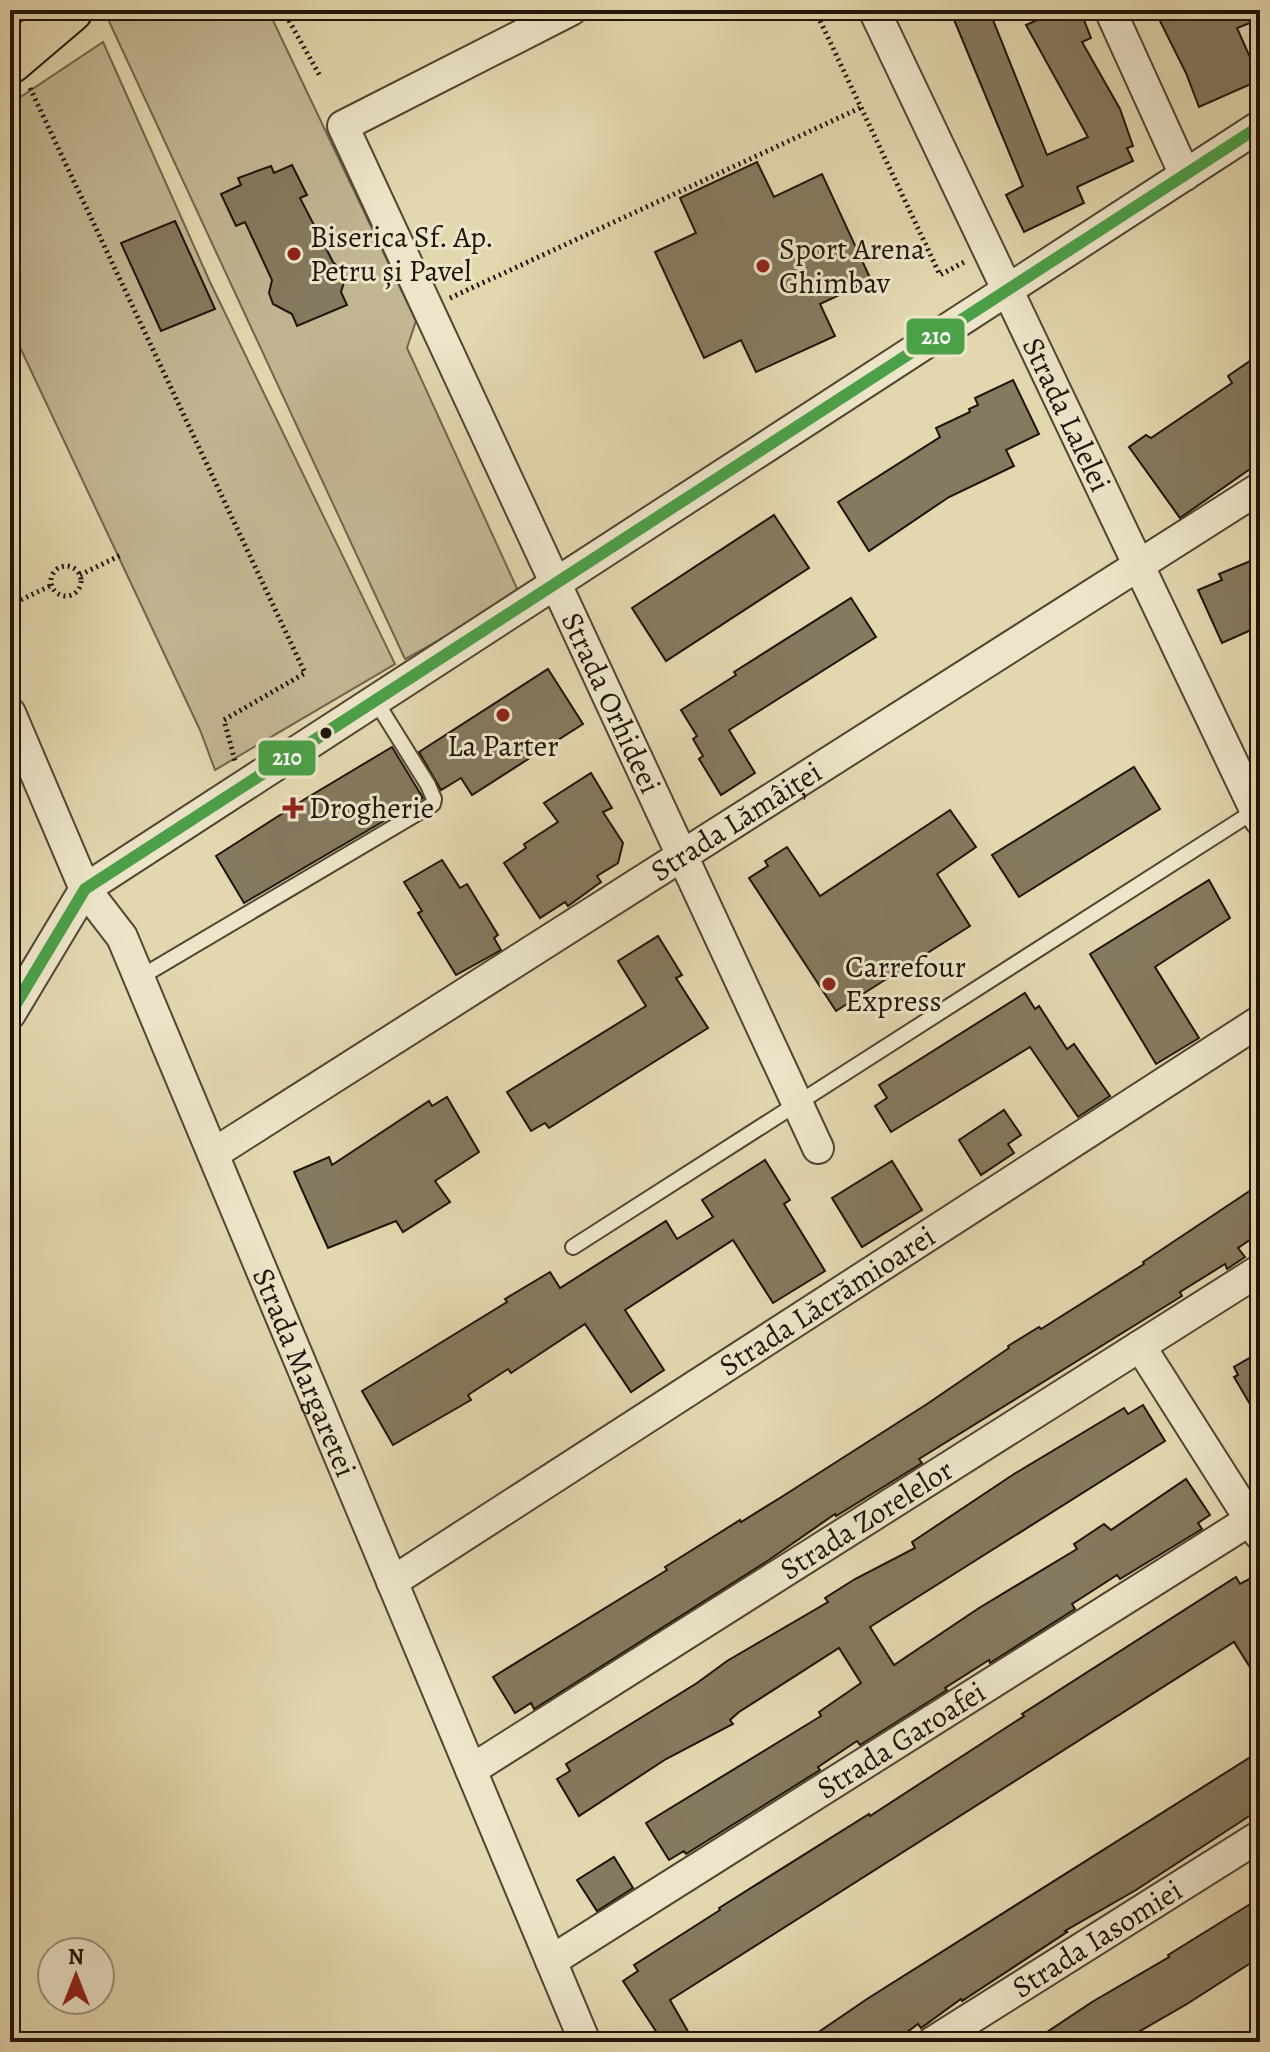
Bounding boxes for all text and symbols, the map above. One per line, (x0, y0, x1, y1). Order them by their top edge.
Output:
place label: Biserica Sf. Ap. Petru și Pavel (310, 217, 494, 291)
place label: Sport Arena Ghimbav (779, 229, 925, 303)
marker: Biserica Sf. Ap. Petru și Pavel (285, 245, 303, 263)
marker: Sport Arena Ghimbav (754, 257, 772, 275)
line badge: 210 (905, 317, 966, 356)
text: 210 (921, 322, 951, 352)
street label: Strada Lalelei (1013, 331, 1121, 498)
street label: Strada Orhideei (552, 606, 670, 800)
marker: La Parter (494, 706, 512, 724)
unlabelled marker (318, 725, 334, 741)
place label: La Parter (447, 726, 559, 766)
line badge: 210 (257, 739, 317, 777)
text: 210 (272, 743, 302, 773)
street label: Strada Lămâiței (643, 752, 829, 891)
place label: Drogherie (309, 788, 434, 828)
marker: Drogherie (284, 799, 302, 817)
place label: Carrefour Express (845, 947, 966, 1021)
marker: Carrefour Express (820, 975, 838, 993)
street label: Strada Lăcrămioarei (711, 1216, 943, 1385)
street label: Strada Margaretei (243, 1262, 366, 1483)
street label: Strada Zorelelor (772, 1450, 961, 1589)
street label: Strada Garoafei (809, 1672, 993, 1808)
street label: Strada Iasomiei (1005, 1870, 1190, 2007)
north arrow (36, 1936, 116, 2016)
text: N (68, 1942, 84, 1972)

